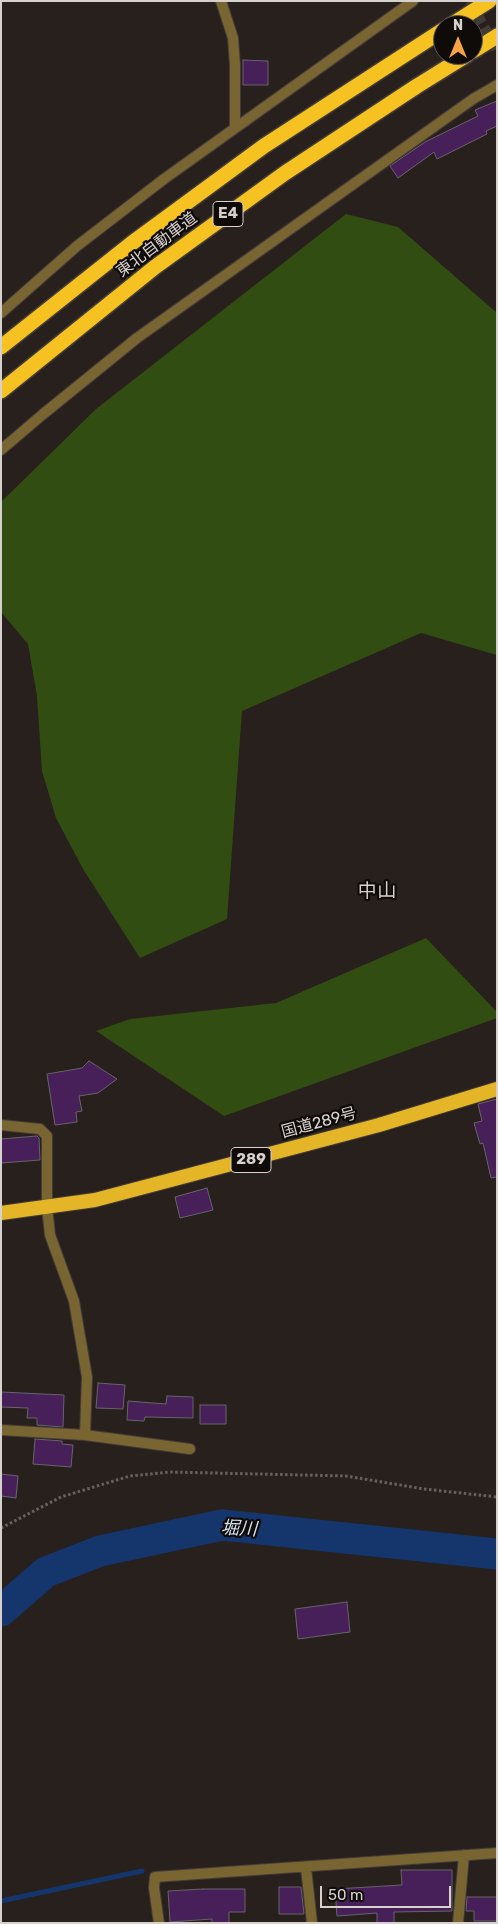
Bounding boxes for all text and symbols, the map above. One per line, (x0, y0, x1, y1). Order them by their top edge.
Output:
north arrow (433, 15, 483, 65)
text: N (453, 17, 463, 34)
road number: E4 (213, 202, 243, 226)
street label: 東北自動車道 (113, 208, 201, 282)
district label: 中山 (358, 881, 396, 903)
street label: 国道289号 (279, 1104, 359, 1142)
road number: 289 (231, 1148, 271, 1172)
water label: 堀川 (220, 1517, 258, 1541)
scale bar (323, 1876, 454, 1908)
text: 50 m (328, 1886, 363, 1904)

